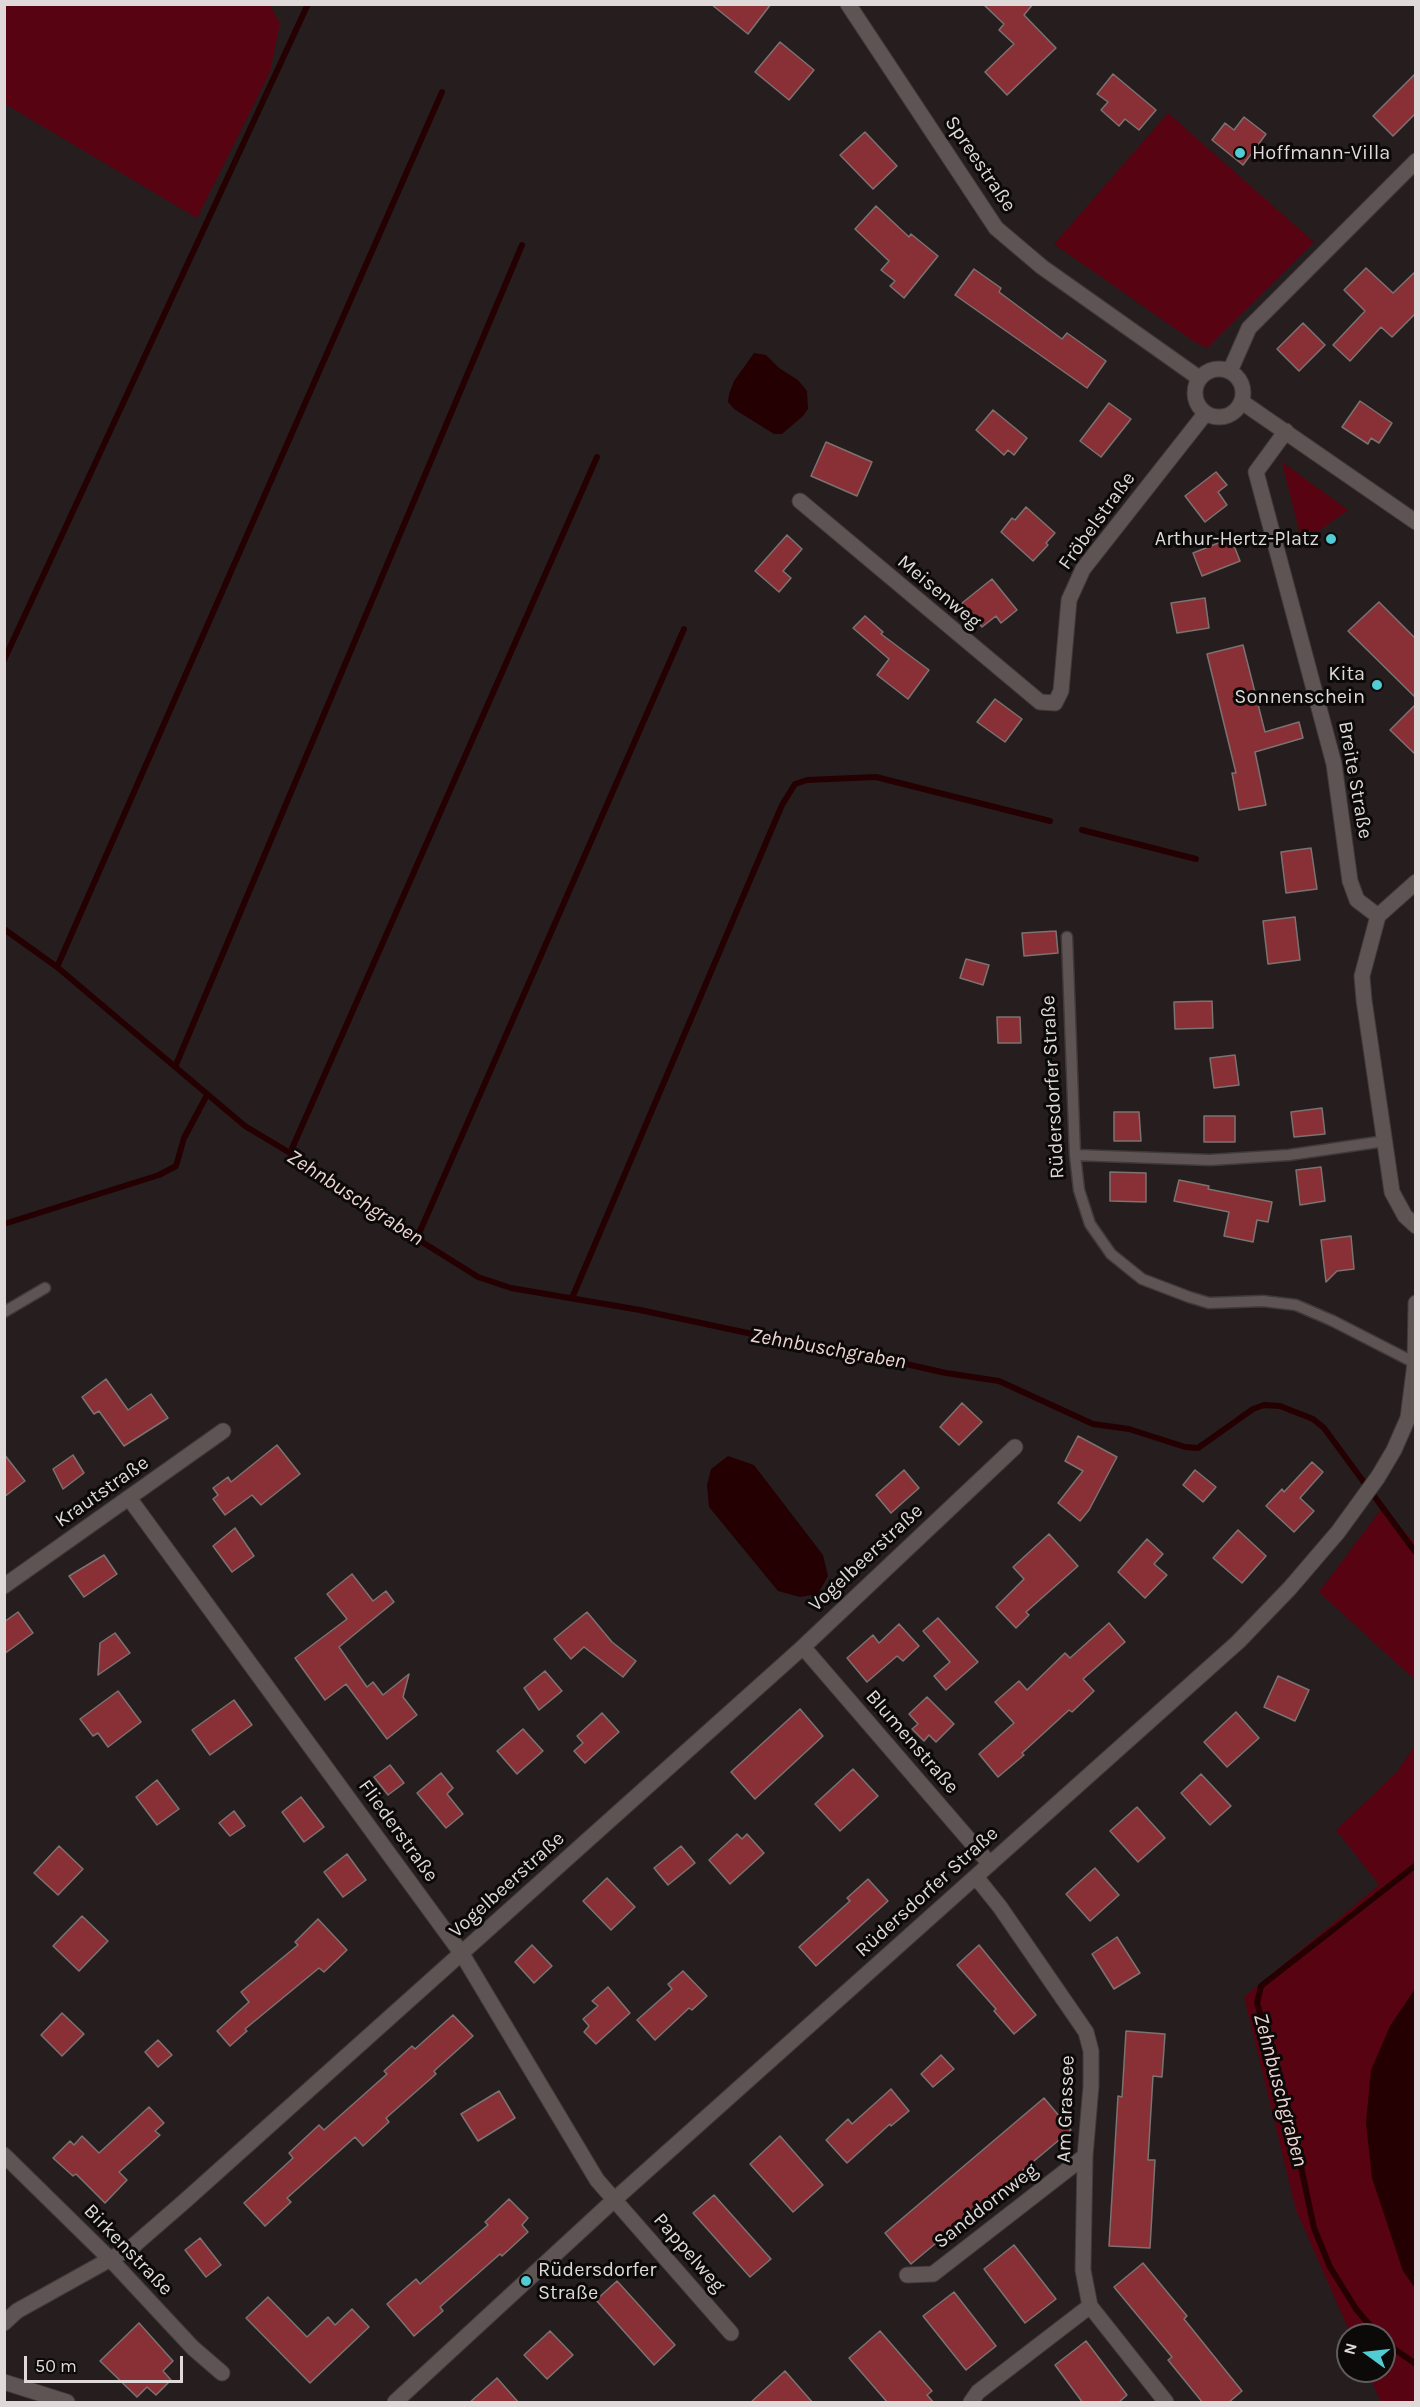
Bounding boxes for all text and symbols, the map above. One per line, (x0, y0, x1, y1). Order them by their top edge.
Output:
street label: Spreestraße (939, 112, 1021, 216)
place label: Hoffmann-Villa (1252, 141, 1390, 165)
marker: Hoffmann-Villa (1233, 146, 1247, 160)
street label: Fröbelstraße (1053, 467, 1141, 575)
place label: Arthur-Hertz-Platz (1155, 527, 1319, 551)
marker: Arthur-Hertz-Platz (1324, 532, 1338, 546)
street label: Meisenweg (892, 550, 986, 634)
place label: Kita Sonnenschein (1234, 662, 1365, 709)
marker: Kita Sonnenschein (1370, 678, 1384, 692)
street label: Breite Straße (1333, 719, 1377, 841)
street label: Rüdersdorfer Straße (1036, 995, 1070, 1179)
water label: Zehnbuschgraben (282, 1144, 428, 1252)
water label: Zehnbuschgraben (748, 1323, 908, 1375)
street label: Krautstraße (51, 1451, 153, 1533)
street label: Vogelbeerstraße (804, 1499, 928, 1617)
street label: Blumenstraße (860, 1685, 964, 1799)
street label: Fliederstraße (353, 1775, 443, 1887)
street label: Rüdersdorfer Straße (851, 1822, 1003, 1962)
street label: Vogelbeerstraße (444, 1827, 570, 1943)
water label: Zehnbuschgraben (1247, 2010, 1313, 2170)
street label: Am Grassee (1052, 2055, 1080, 2163)
street label: Sanddornweg (929, 2158, 1043, 2254)
street label: Birkenstraße (78, 2199, 178, 2301)
street label: Pappelweg (648, 2208, 730, 2298)
place label: Rüdersdorfer Straße (538, 2258, 657, 2305)
marker: Rüdersdorfer Straße (519, 2274, 533, 2288)
north arrow (1336, 2323, 1396, 2383)
text: N (1339, 2341, 1361, 2357)
scale bar (27, 2344, 186, 2382)
text: 50 m (35, 2355, 77, 2377)

